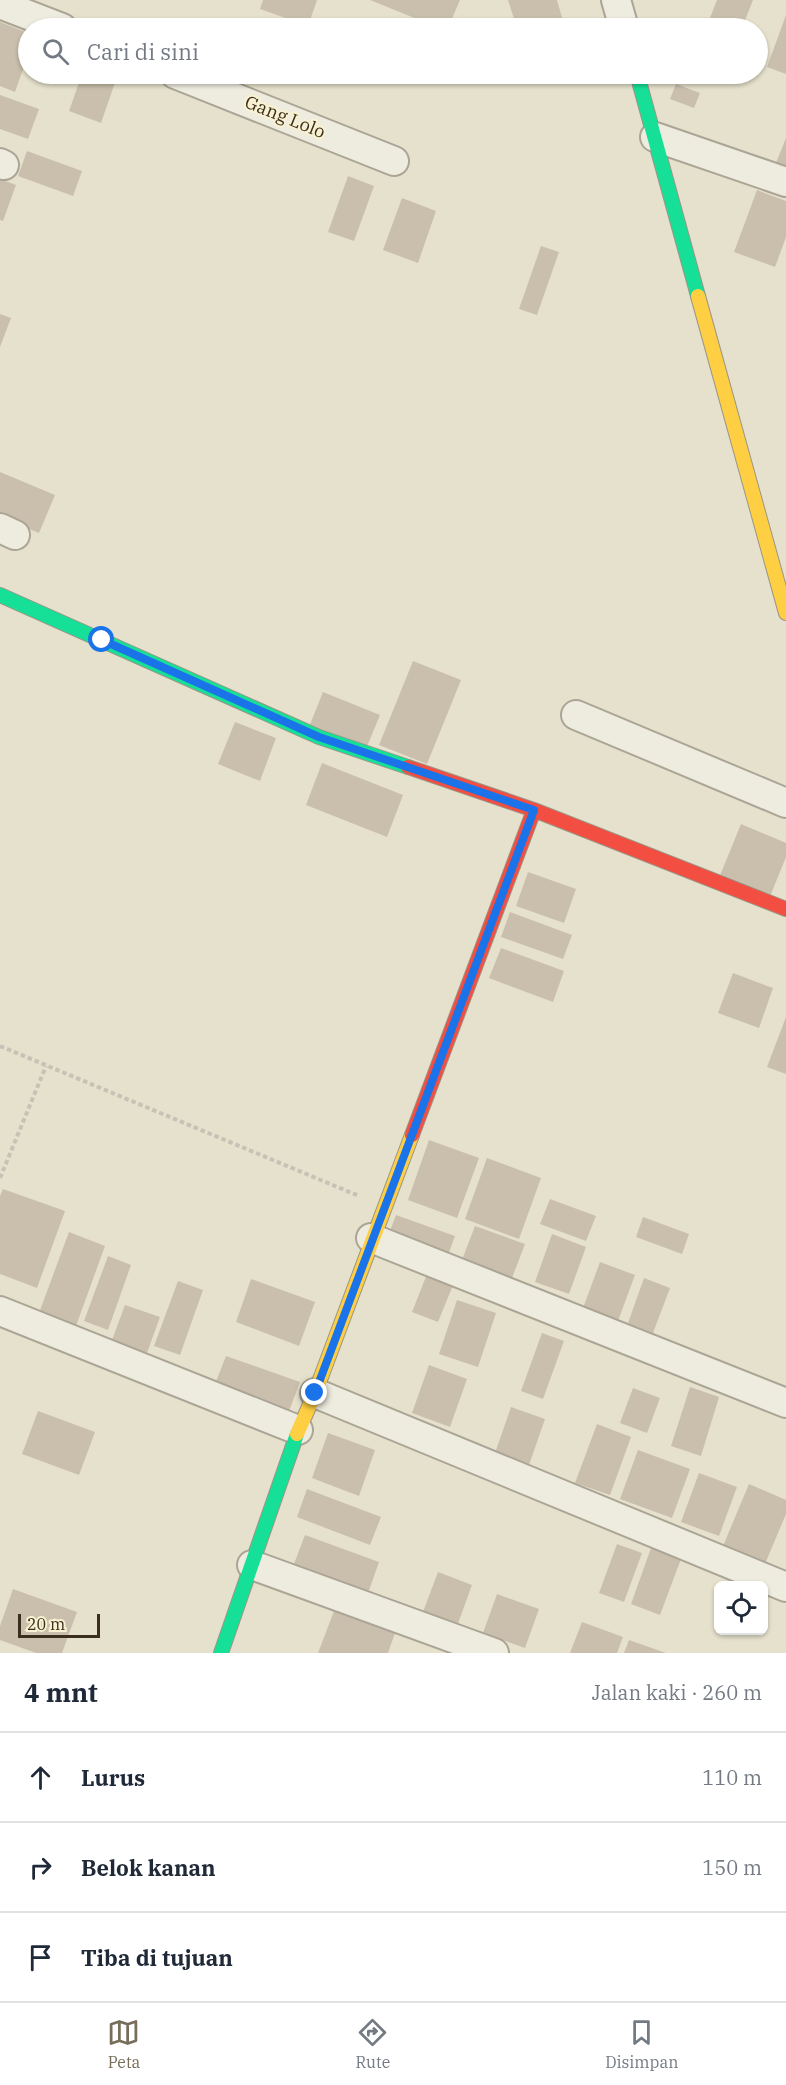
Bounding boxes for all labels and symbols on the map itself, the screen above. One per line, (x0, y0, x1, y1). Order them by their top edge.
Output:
street label: Gang Lolo (242, 90, 329, 143)
route start (88, 626, 114, 652)
route end (301, 1379, 327, 1405)
scale bar (18, 1611, 100, 1638)

